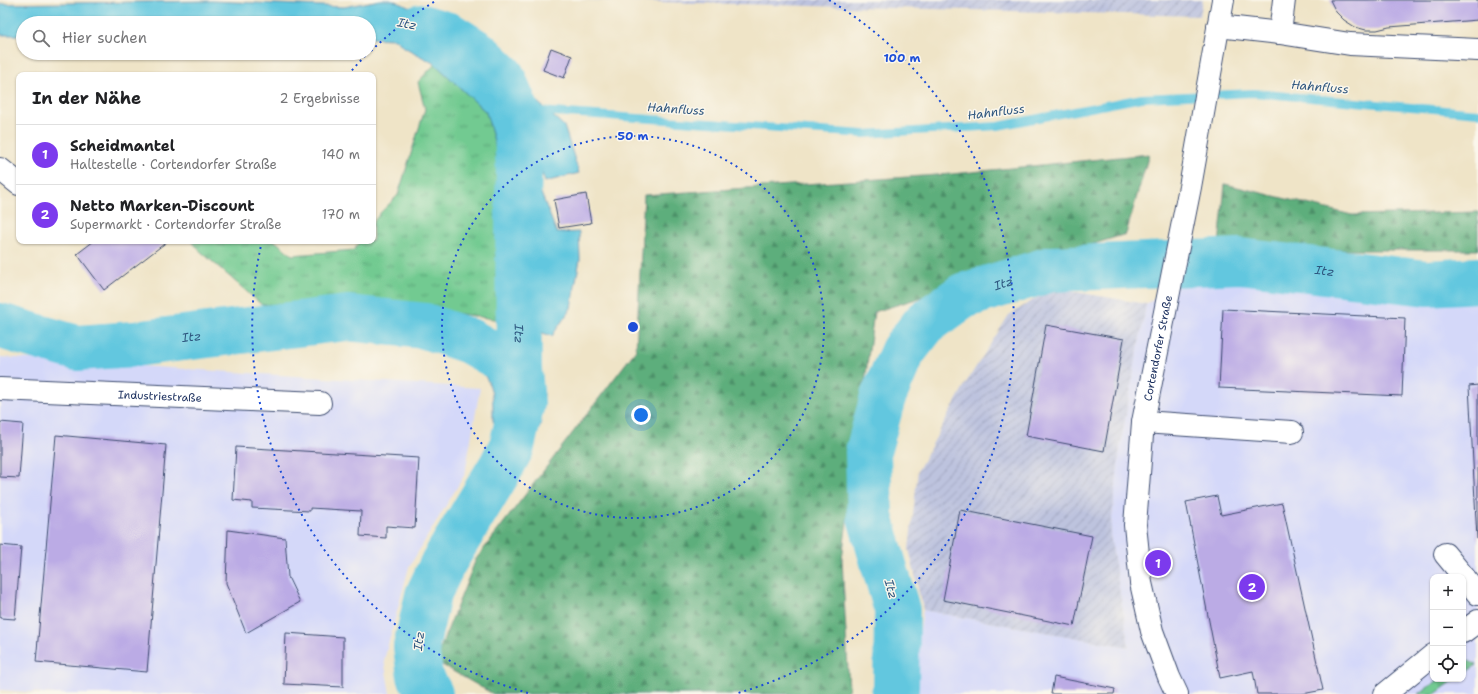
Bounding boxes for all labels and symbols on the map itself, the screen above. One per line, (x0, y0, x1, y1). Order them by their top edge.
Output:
water label: Itz (395, 14, 418, 34)
text: 100 m (884, 50, 921, 66)
water label: Hahnfluss (1291, 77, 1349, 97)
water label: Hahnfluss (647, 99, 705, 119)
water label: Hahnfluss (966, 101, 1026, 123)
text: 50 m (618, 128, 649, 144)
water label: Itz (1313, 262, 1335, 280)
water label: Itz (991, 273, 1015, 294)
street label: Cortendorfer Straße (1140, 294, 1176, 402)
centre of rings (626, 320, 640, 334)
water label: Itz (511, 323, 527, 343)
water label: Itz (180, 328, 202, 346)
street label: Industriestraße (118, 387, 202, 406)
your location (631, 405, 651, 425)
pin: 1 (1145, 548, 1171, 578)
pin: 2 (1239, 572, 1265, 602)
water label: Itz (880, 577, 901, 600)
water label: Itz (410, 630, 428, 653)

